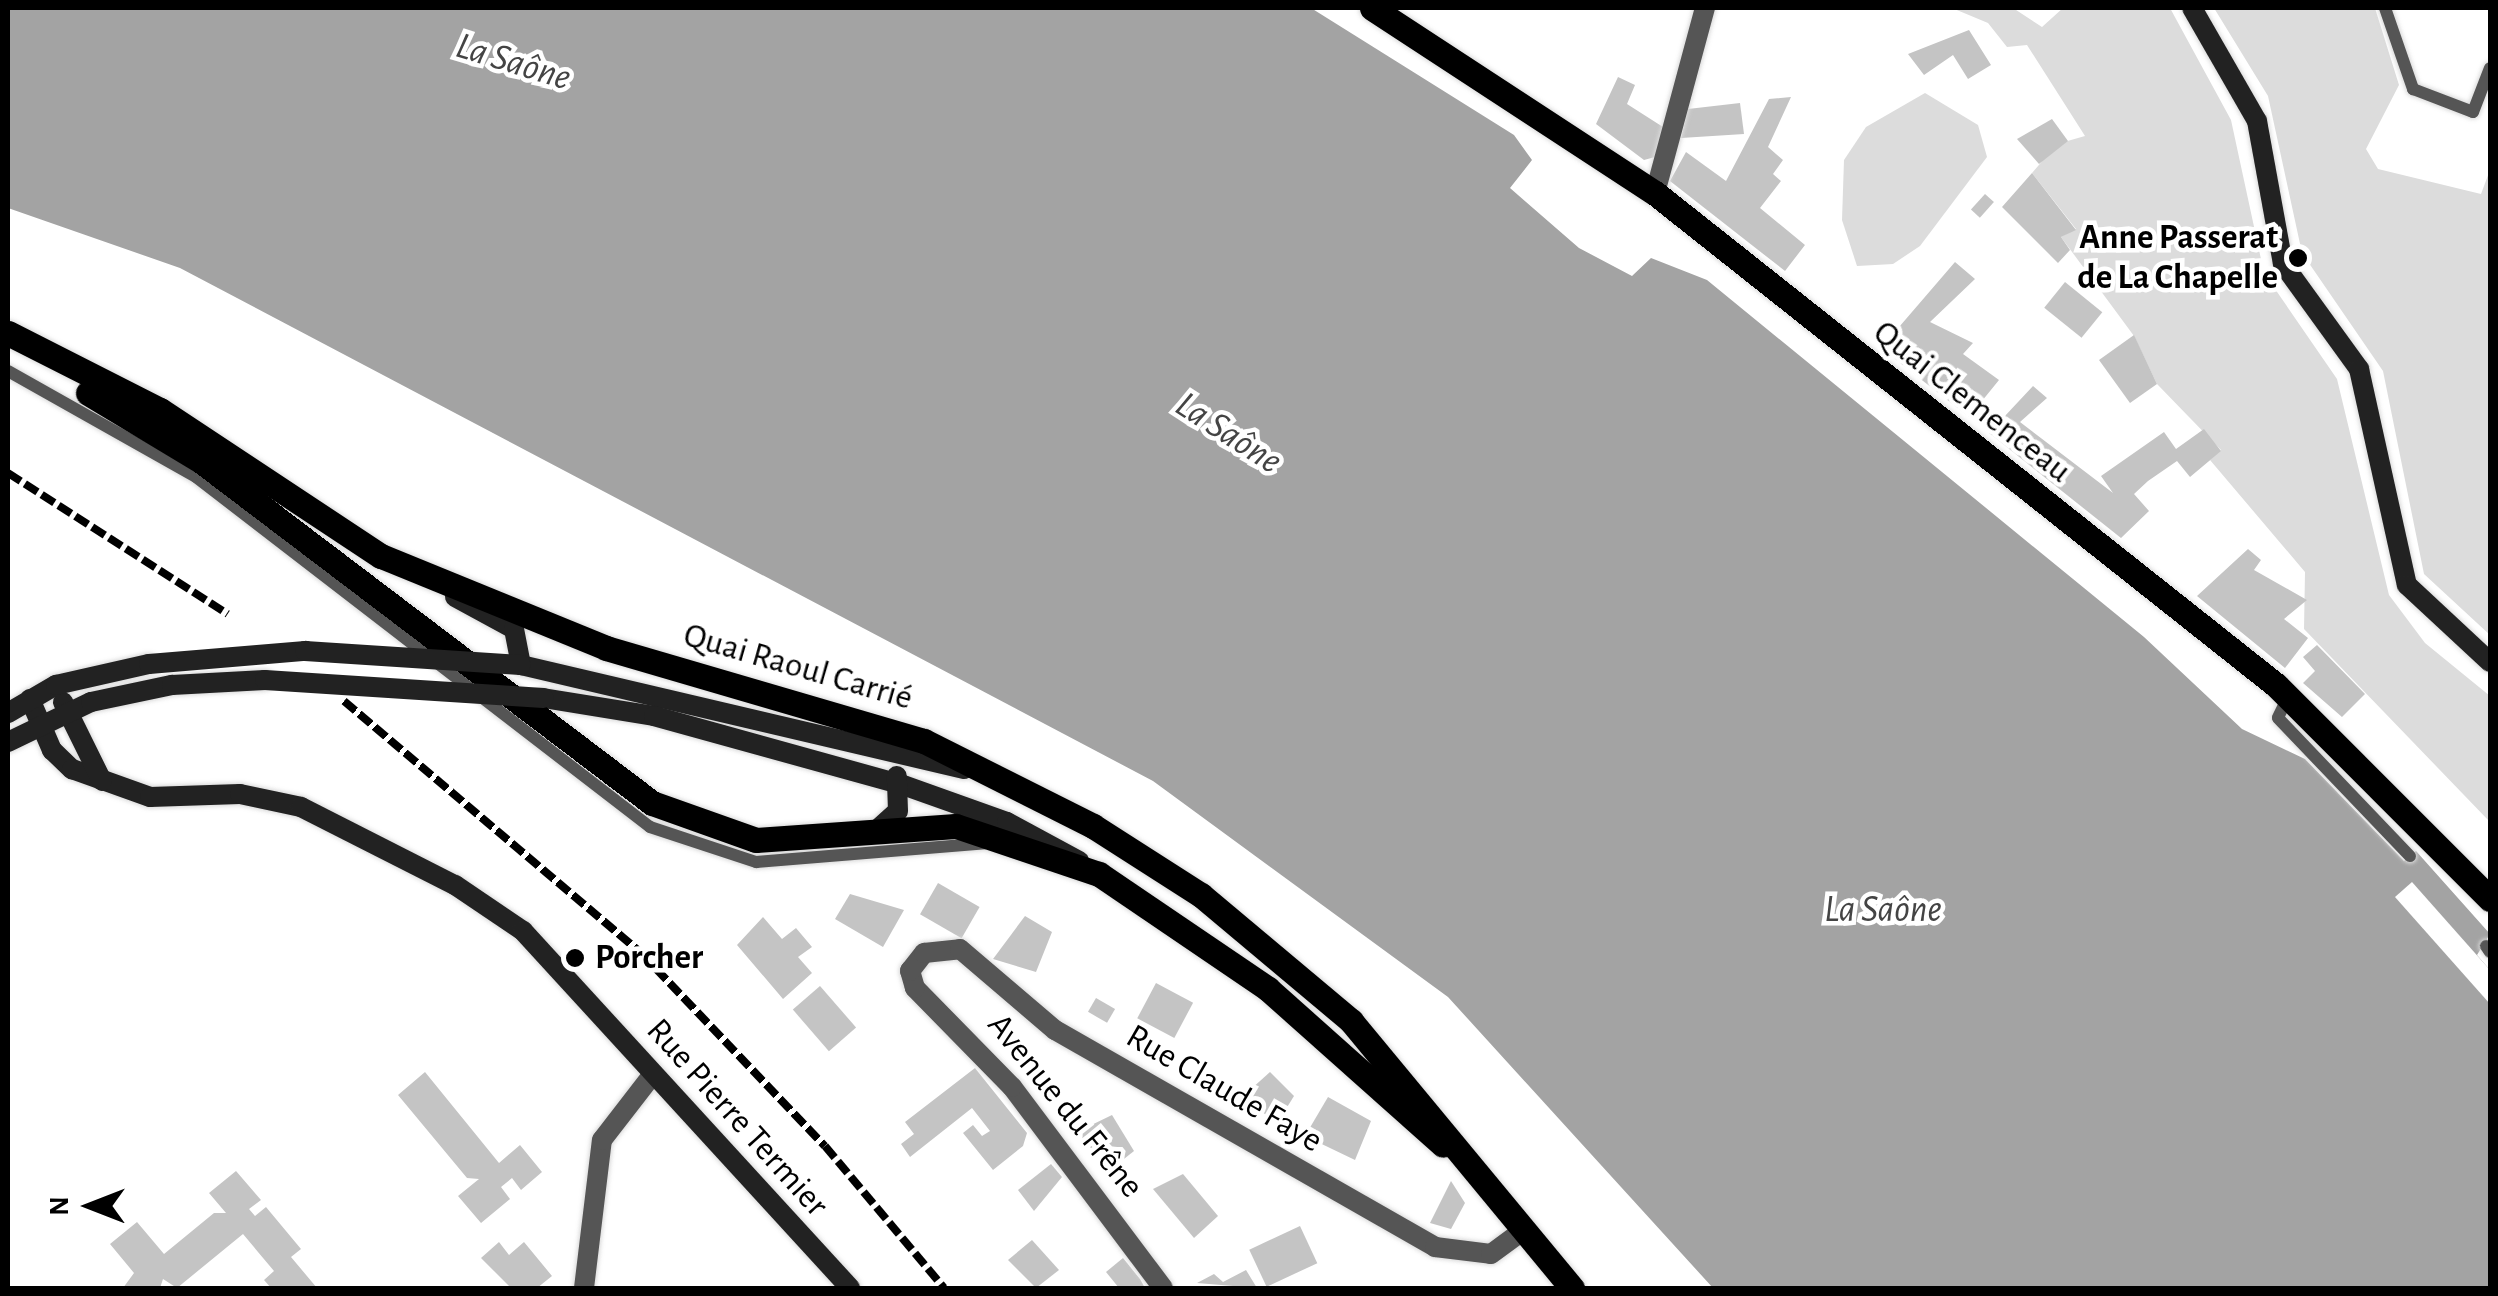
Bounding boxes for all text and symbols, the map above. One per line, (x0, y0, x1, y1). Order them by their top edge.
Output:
water label: La Saône (450, 24, 576, 102)
place label: Anne Passerat de La Chapelle (2077, 217, 2278, 299)
marker: Anne Passerat de La Chapelle (2287, 247, 2309, 269)
street label: Quai Clemenceau (1865, 312, 2079, 492)
water label: La Saône (1166, 383, 1290, 485)
street label: Quai Raoul Carrié (679, 614, 917, 720)
water label: La Saône (1824, 888, 1942, 934)
place label: Porcher (595, 937, 703, 979)
marker: Porcher (564, 947, 586, 969)
street label: Avenue du Frêne (978, 1005, 1152, 1207)
street label: Rue Pierre Termier (637, 1010, 837, 1226)
street label: Rue Claude Faye (1118, 1016, 1330, 1162)
north arrow (40, 1156, 140, 1256)
text: N (46, 1196, 74, 1216)

